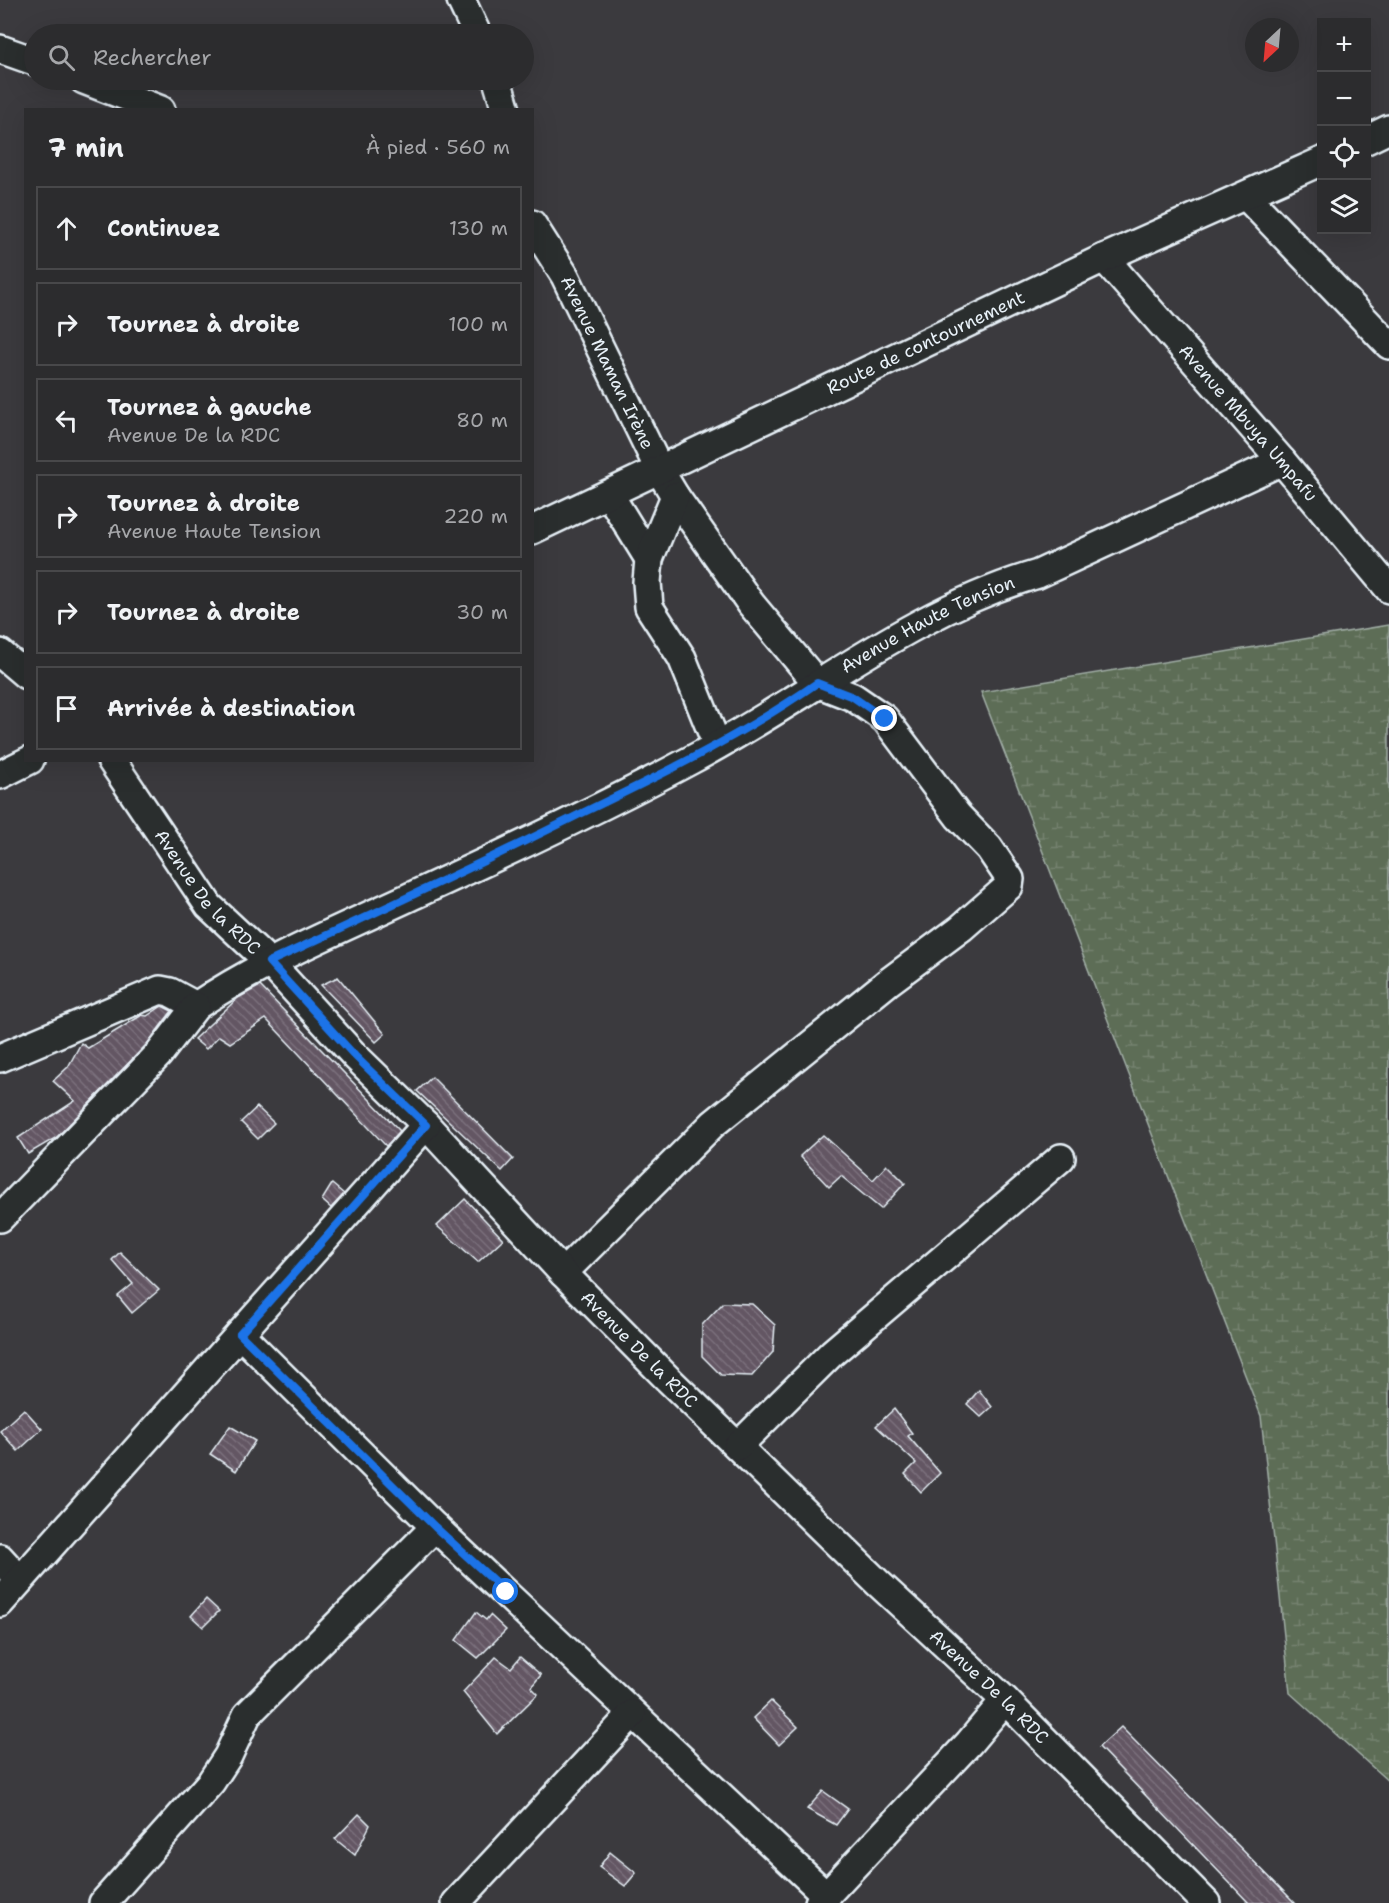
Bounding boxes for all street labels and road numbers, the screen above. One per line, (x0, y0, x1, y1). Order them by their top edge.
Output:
street label: Avenue Maman Irène (555, 272, 660, 453)
street label: Route de contournement (823, 285, 1029, 400)
street label: Avenue Mbuya Umpafu (1173, 339, 1323, 507)
street label: Avenue Haute Tension (836, 570, 1018, 679)
street label: Avenue De la RDC (149, 825, 266, 960)
street label: Avenue De la RDC (576, 1286, 703, 1413)
street label: Avenue De la RDC (924, 1624, 1054, 1749)

